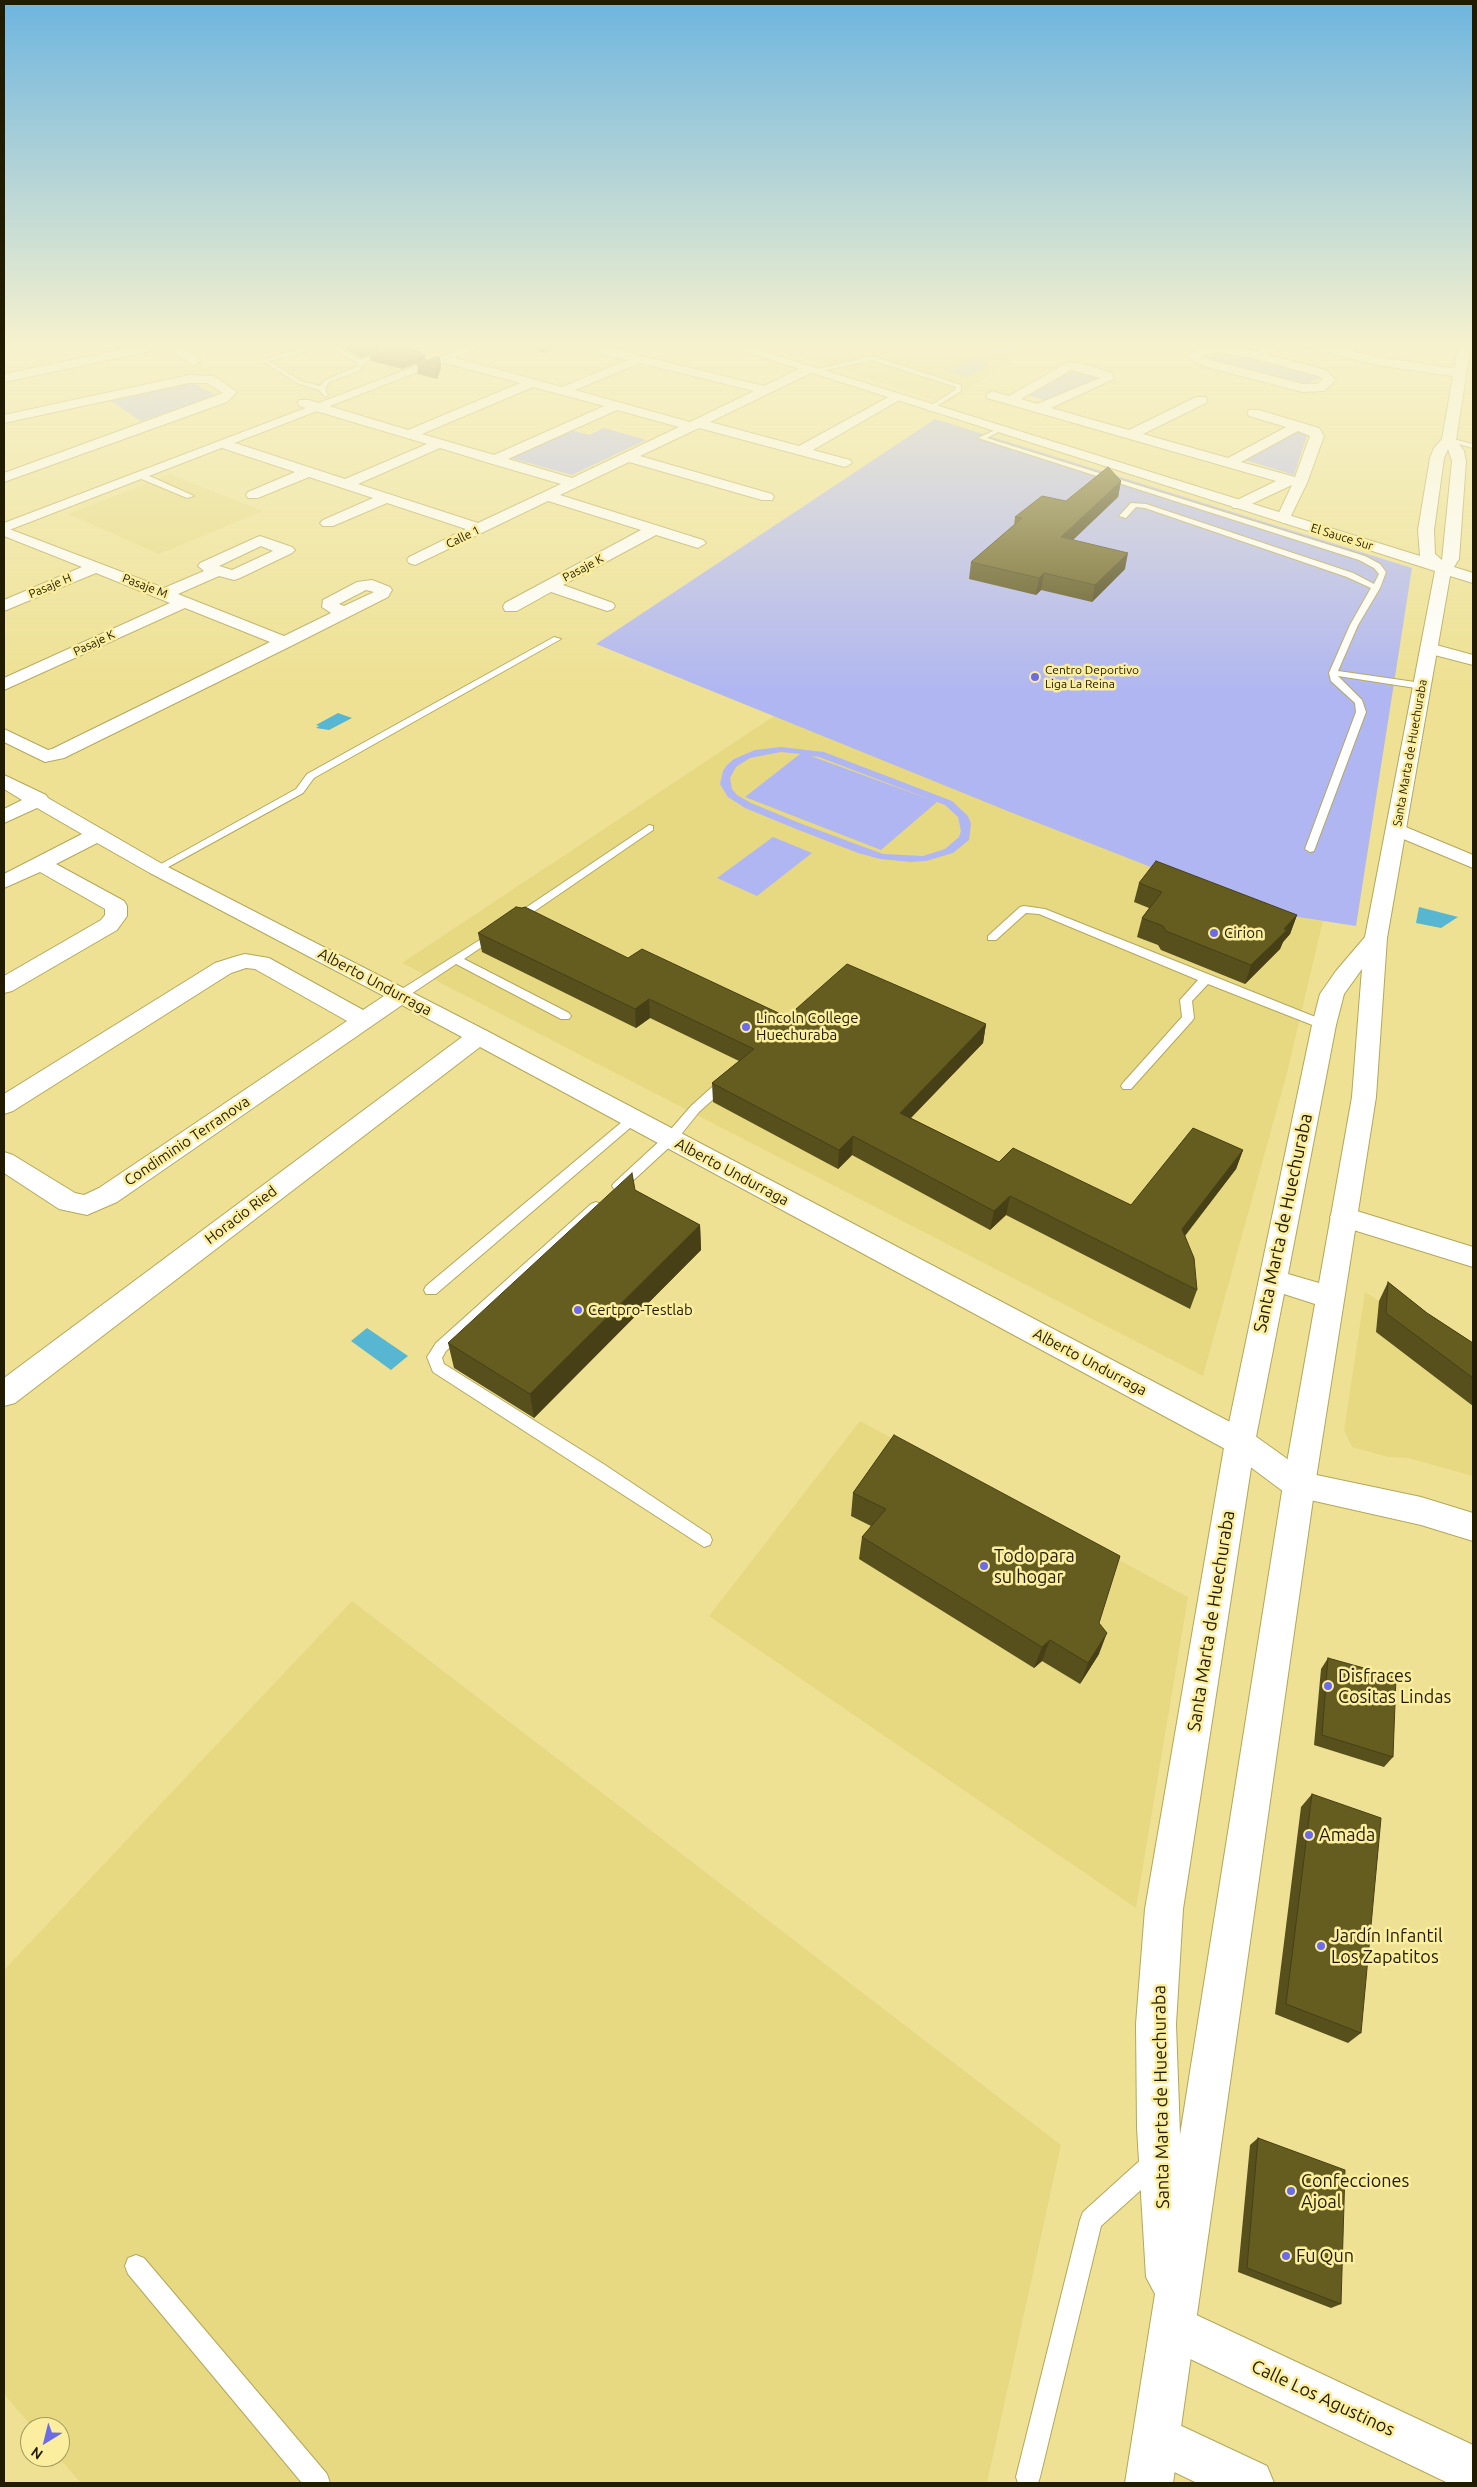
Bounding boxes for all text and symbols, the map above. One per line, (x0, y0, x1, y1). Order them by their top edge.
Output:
street label: El Sauce Sur (1309, 521, 1375, 553)
street label: Calle 1 (444, 523, 482, 551)
street label: Pasaje K (560, 551, 606, 585)
street label: Pasaje H (26, 571, 74, 601)
street label: Pasaje M (120, 571, 170, 601)
street label: Pasaje K (71, 627, 117, 659)
place label: Centro Deportivo Liga La Reina (1045, 663, 1139, 691)
marker: Centro Deportivo Liga La Reina (1029, 671, 1041, 683)
street label: Santa Marta de Huechuraba (1390, 678, 1430, 828)
place label: Cirion (1224, 924, 1264, 942)
marker: Cirion (1208, 927, 1220, 939)
street label: Alberto Undurraga (315, 944, 435, 1020)
place label: Lincoln College Huechuraba (756, 1009, 858, 1044)
marker: Lincoln College Huechuraba (740, 1021, 752, 1033)
street label: Condiminio Terranova (121, 1092, 253, 1190)
street label: Santa Marta de Huechuraba (1249, 1111, 1317, 1335)
street label: Alberto Undurraga (672, 1134, 792, 1210)
street label: Horacio Ried (201, 1182, 281, 1248)
place label: Certpro-Testlab (588, 1301, 693, 1319)
marker: Certpro-Testlab (572, 1304, 584, 1316)
street label: Alberto Undurraga (1030, 1324, 1150, 1400)
street label: Santa Marta de Huechuraba (1183, 1509, 1239, 1733)
place label: Todo para su hogar (994, 1545, 1075, 1588)
marker: Todo para su hogar (978, 1560, 990, 1572)
place label: Disfraces Cositas Lindas (1338, 1665, 1451, 1708)
marker: Disfraces Cositas Lindas (1322, 1680, 1334, 1692)
place label: Amada (1319, 1824, 1375, 1846)
marker: Amada (1303, 1829, 1315, 1841)
place label: Jardín Infantil Los Zapatitos (1331, 1925, 1443, 1968)
marker: Jardín Infantil Los Zapatitos (1315, 1940, 1327, 1952)
street label: Santa Marta de Huechuraba (1148, 1985, 1174, 2209)
place label: Confecciones Ajoal (1301, 2170, 1409, 2212)
marker: Confecciones Ajoal (1285, 2185, 1297, 2197)
place label: Fu Qun (1296, 2245, 1354, 2267)
marker: Fu Qun (1280, 2250, 1292, 2262)
street label: Calle Los Agustinos (1248, 2355, 1398, 2441)
north arrow (20, 2417, 70, 2467)
text: N (28, 2444, 46, 2463)

